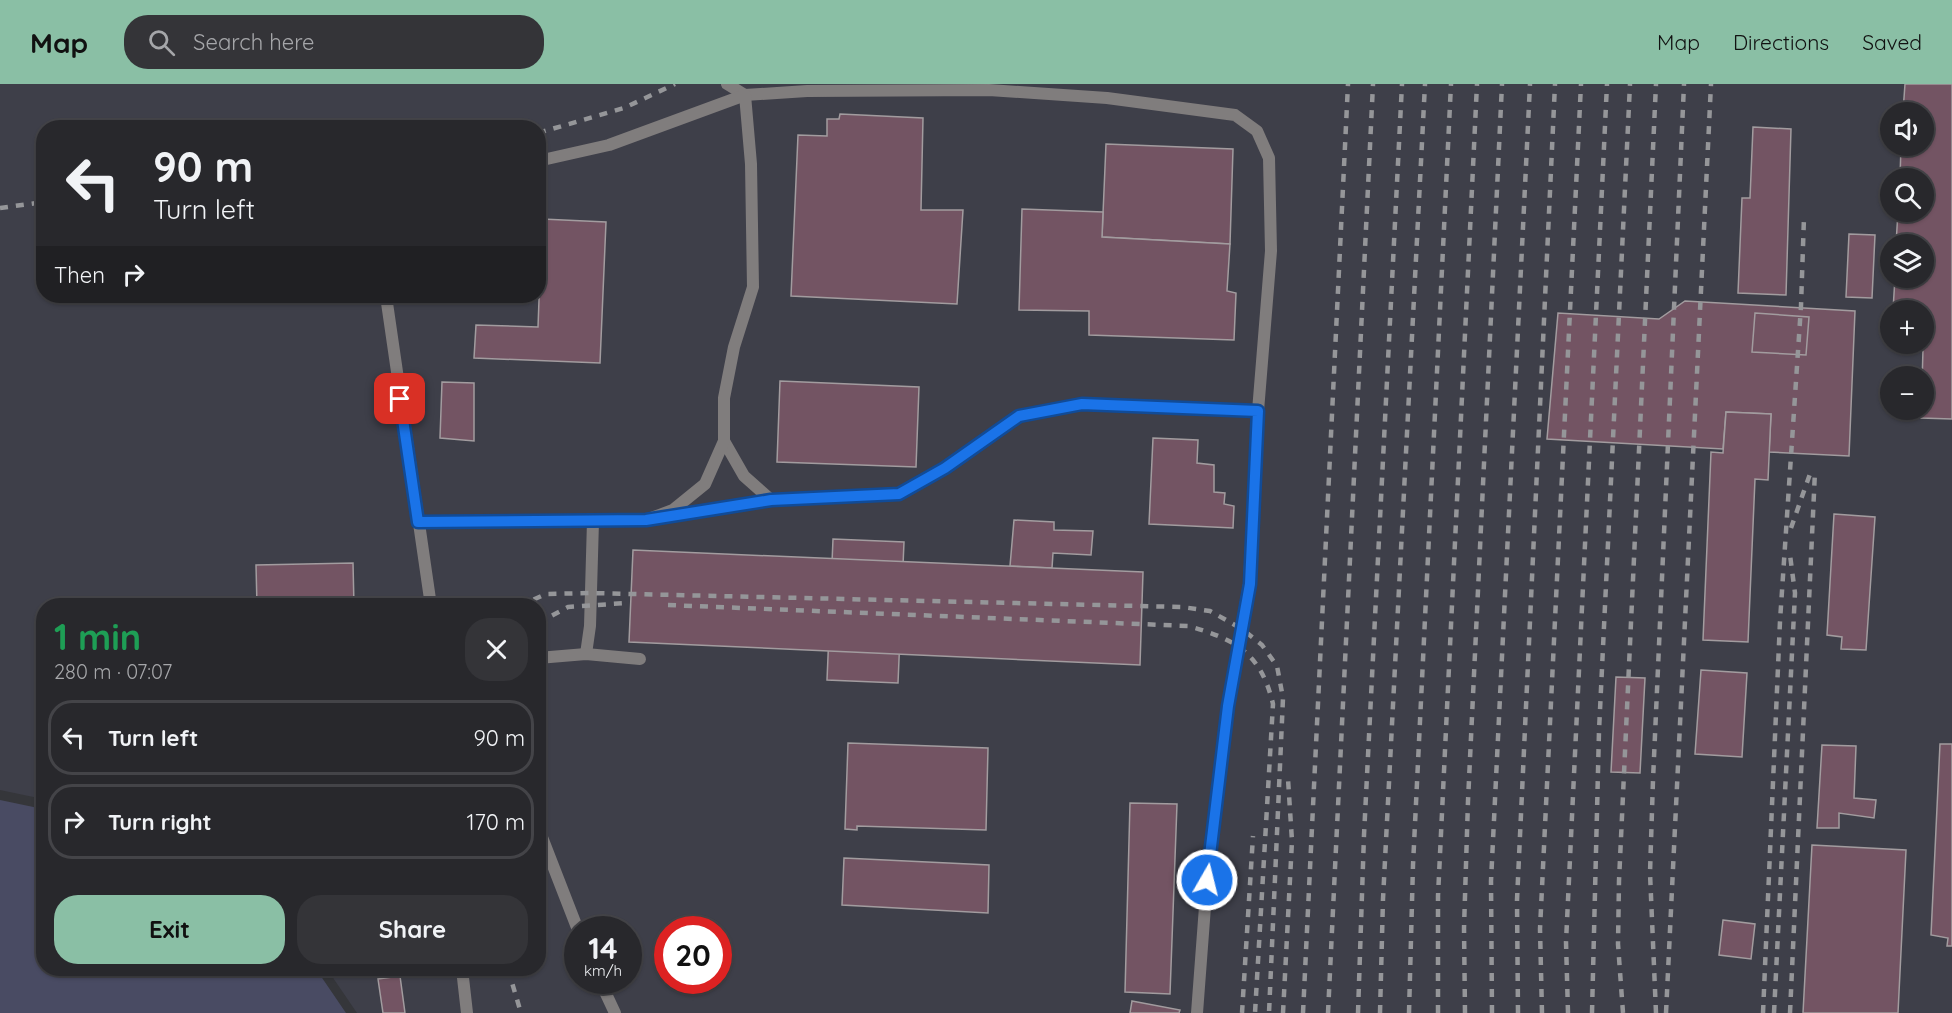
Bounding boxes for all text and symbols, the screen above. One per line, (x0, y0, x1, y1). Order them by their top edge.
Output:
search box (124, 15, 544, 69)
text: Map (30, 25, 88, 60)
icon: search (145, 26, 178, 59)
text: Search here (193, 28, 315, 56)
text: Map (1657, 29, 1700, 55)
text: Directions (1733, 29, 1829, 55)
text: Saved (1862, 29, 1922, 55)
map controls (1880, 102, 1934, 420)
button: sound (1880, 102, 1934, 156)
text: 90 m (153, 140, 253, 193)
icon: left (54, 144, 132, 222)
button: search (1880, 168, 1934, 222)
text: Turn left (153, 192, 255, 226)
button: layers (1880, 234, 1934, 288)
icon: right (117, 258, 150, 291)
text: Then (54, 261, 105, 289)
button: + (1880, 300, 1934, 354)
button: − (1880, 366, 1934, 420)
pin (374, 373, 425, 424)
icon: arrive (383, 382, 416, 415)
text: 1 min (54, 614, 141, 659)
button: close (465, 618, 528, 681)
text: 280 m · 07:07 (54, 659, 172, 684)
icon: left (57, 721, 90, 754)
text: Turn left (108, 724, 198, 752)
text: 90 m (474, 724, 525, 752)
icon: right (57, 805, 90, 838)
text: Turn right (108, 808, 212, 836)
text: 170 m (466, 808, 525, 836)
position arrow (1175, 848, 1239, 912)
button: Exit (54, 895, 285, 964)
button: Share (297, 895, 528, 964)
speed limit sign: 20 (654, 916, 732, 994)
text: 14 (588, 929, 618, 967)
text: km/h (584, 961, 622, 980)

